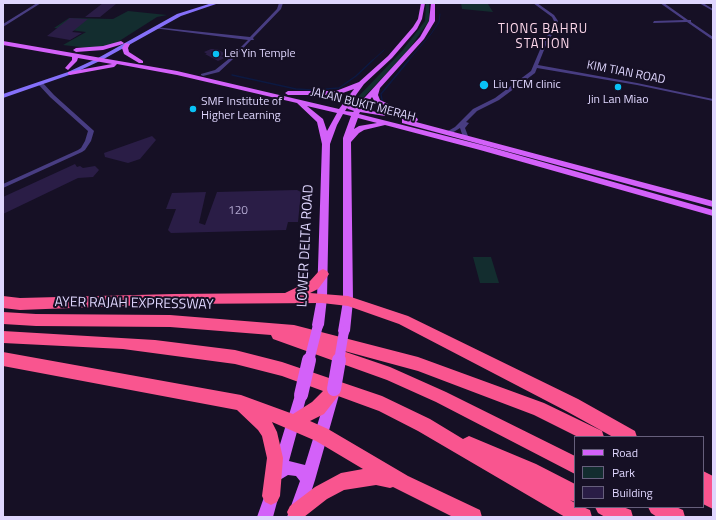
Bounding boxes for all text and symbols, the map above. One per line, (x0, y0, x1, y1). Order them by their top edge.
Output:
district label: TIONG BAHRU STATION (498, 22, 588, 53)
place label: Lei Yin Temple (224, 47, 296, 61)
marker: Lei Yin Temple (211, 49, 221, 59)
street label: KIM TIAN ROAD (585, 58, 667, 88)
place label: Liu TCM clinic (493, 78, 561, 92)
marker: Liu TCM clinic (478, 79, 490, 91)
marker: Jin Lan Miao (613, 82, 623, 92)
street label: JALAN BUKIT MERAH (309, 85, 417, 125)
place label: Jin Lan Miao (587, 93, 649, 107)
place label: SMF Institute of Higher Learning (201, 95, 282, 123)
marker: SMF Institute of Higher Learning (188, 104, 198, 114)
street label: LOWER DELTA ROAD (294, 184, 318, 308)
house number: 120 (228, 204, 248, 218)
street label: AYER RAJAH EXPRESSWAY (54, 294, 214, 314)
legend (574, 436, 704, 508)
text: Road (612, 443, 638, 462)
text: Park (612, 463, 635, 482)
text: Building (612, 483, 653, 502)

